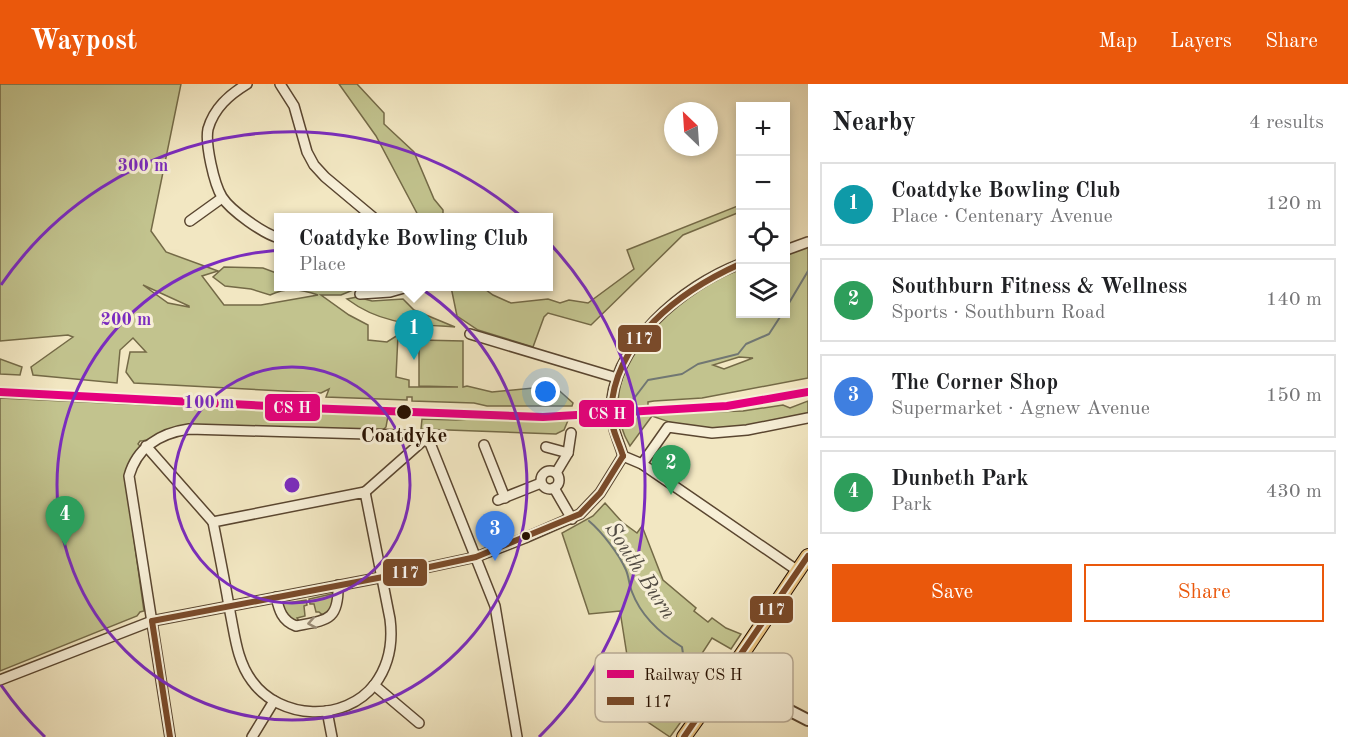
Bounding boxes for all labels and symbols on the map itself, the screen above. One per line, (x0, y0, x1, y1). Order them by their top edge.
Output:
north arrow (664, 102, 718, 156)
text: 300 m (118, 157, 168, 175)
pin: 1 (394, 310, 434, 360)
text: 200 m (101, 311, 151, 329)
line badge: 117 (617, 324, 662, 353)
text: 117 (625, 332, 653, 348)
your location (531, 377, 560, 406)
line badge: CS H (264, 393, 321, 422)
text: 100 m (184, 394, 234, 412)
line badge: CS H (578, 399, 635, 428)
text: CS H (273, 401, 311, 417)
marker: Coatdyke (395, 403, 413, 421)
text: CS H (588, 407, 626, 423)
place label: Coatdyke (361, 426, 447, 447)
pin: 2 (652, 446, 690, 495)
centre of rings (282, 475, 302, 495)
pin: 4 (46, 496, 84, 546)
pin: 3 (476, 512, 514, 561)
water label: South Burn (601, 519, 680, 624)
unlabelled marker (520, 530, 532, 542)
line badge: 117 (382, 558, 428, 587)
text: 117 (391, 566, 419, 582)
line badge: 117 (749, 595, 794, 624)
text: 117 (757, 603, 785, 619)
one-way arrow (307, 616, 317, 629)
legend (595, 653, 793, 722)
text: Railway CS H (644, 668, 742, 684)
text: 117 (644, 695, 672, 711)

